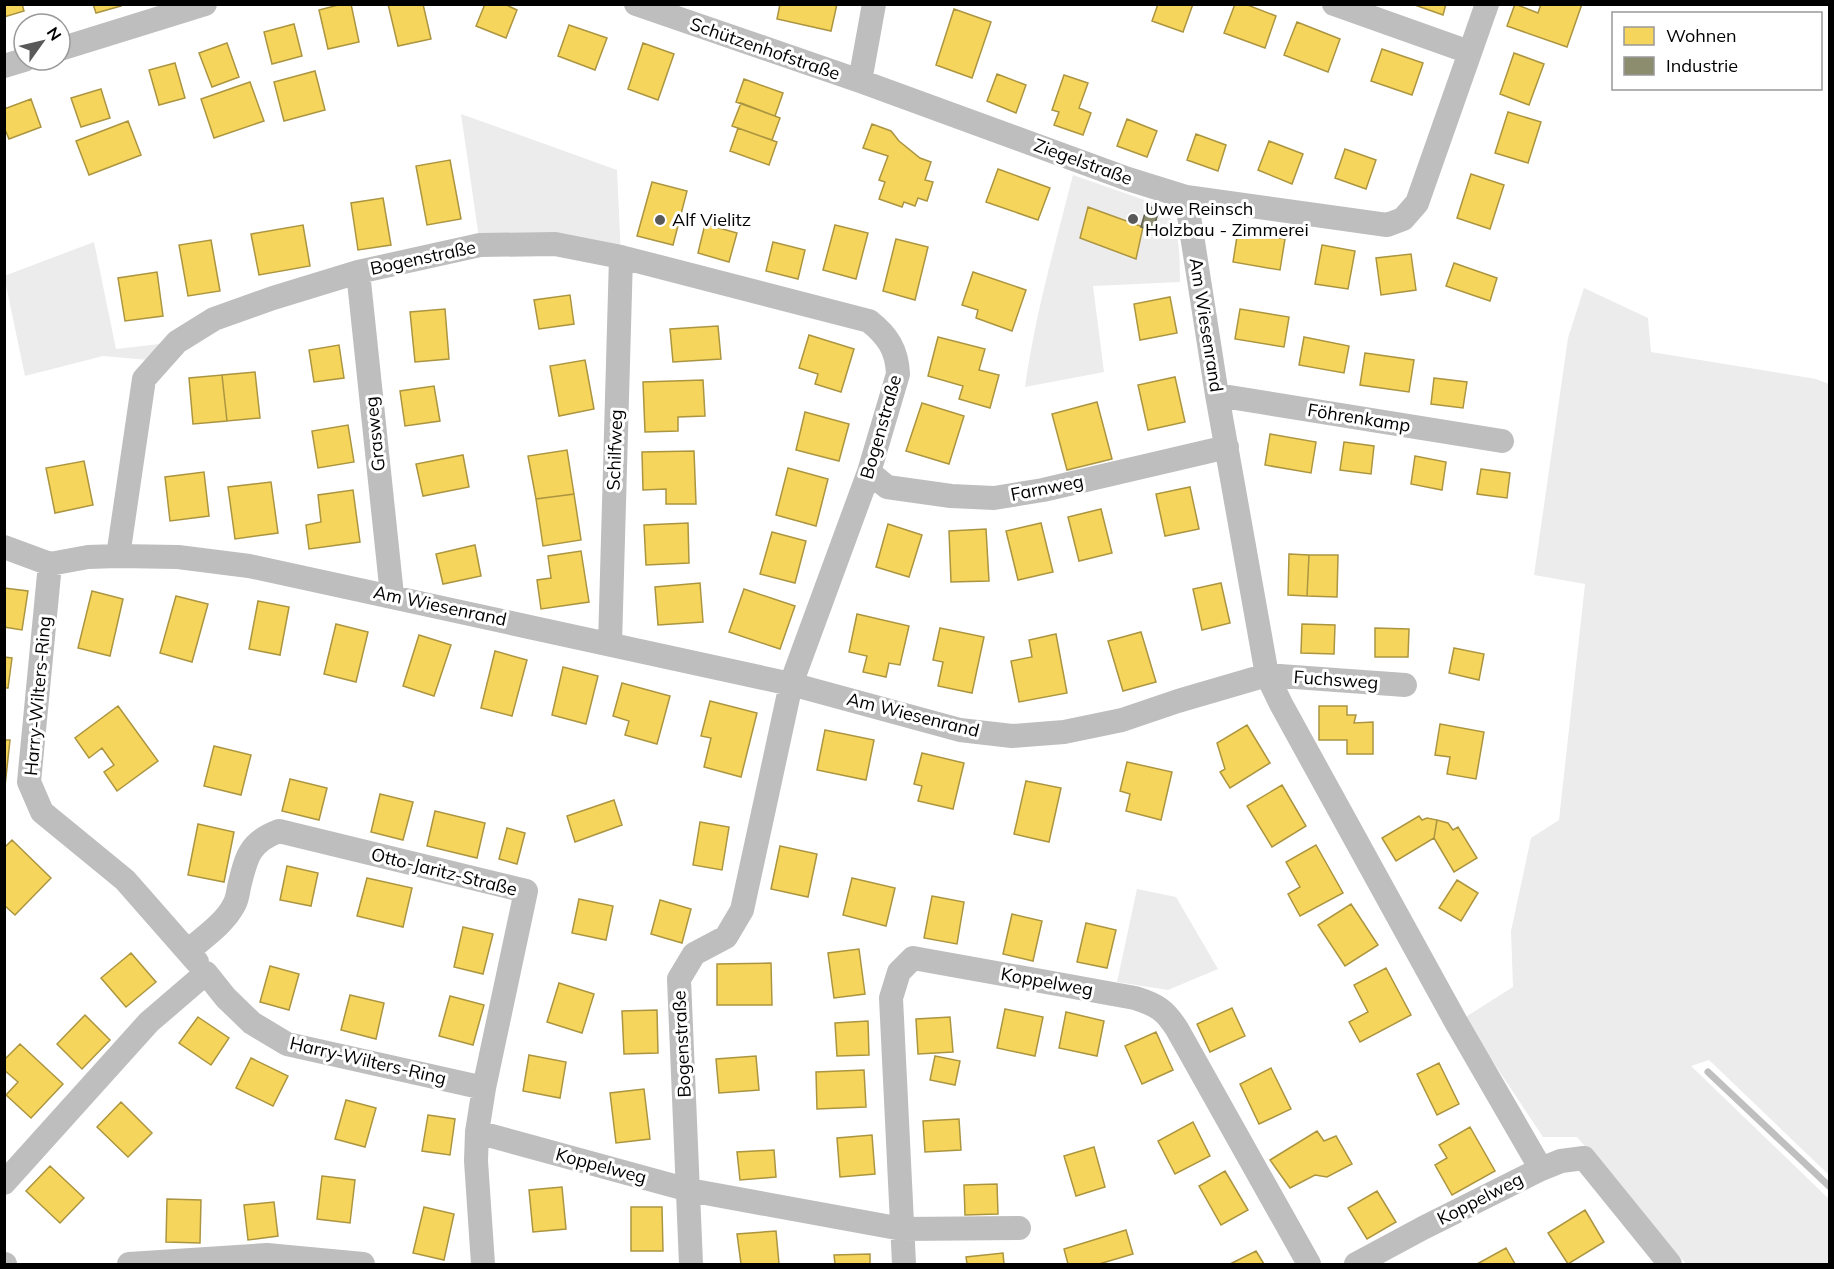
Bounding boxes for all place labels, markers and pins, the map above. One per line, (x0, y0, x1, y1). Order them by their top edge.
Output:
place label: Uwe Reinsch Holzbau - Zimmerei (1145, 197, 1309, 241)
place label: Alf Vielitz (672, 208, 751, 231)
marker: Uwe Reinsch Holzbau - Zimmerei (1126, 212, 1140, 226)
marker: Alf Vielitz (653, 213, 667, 227)

